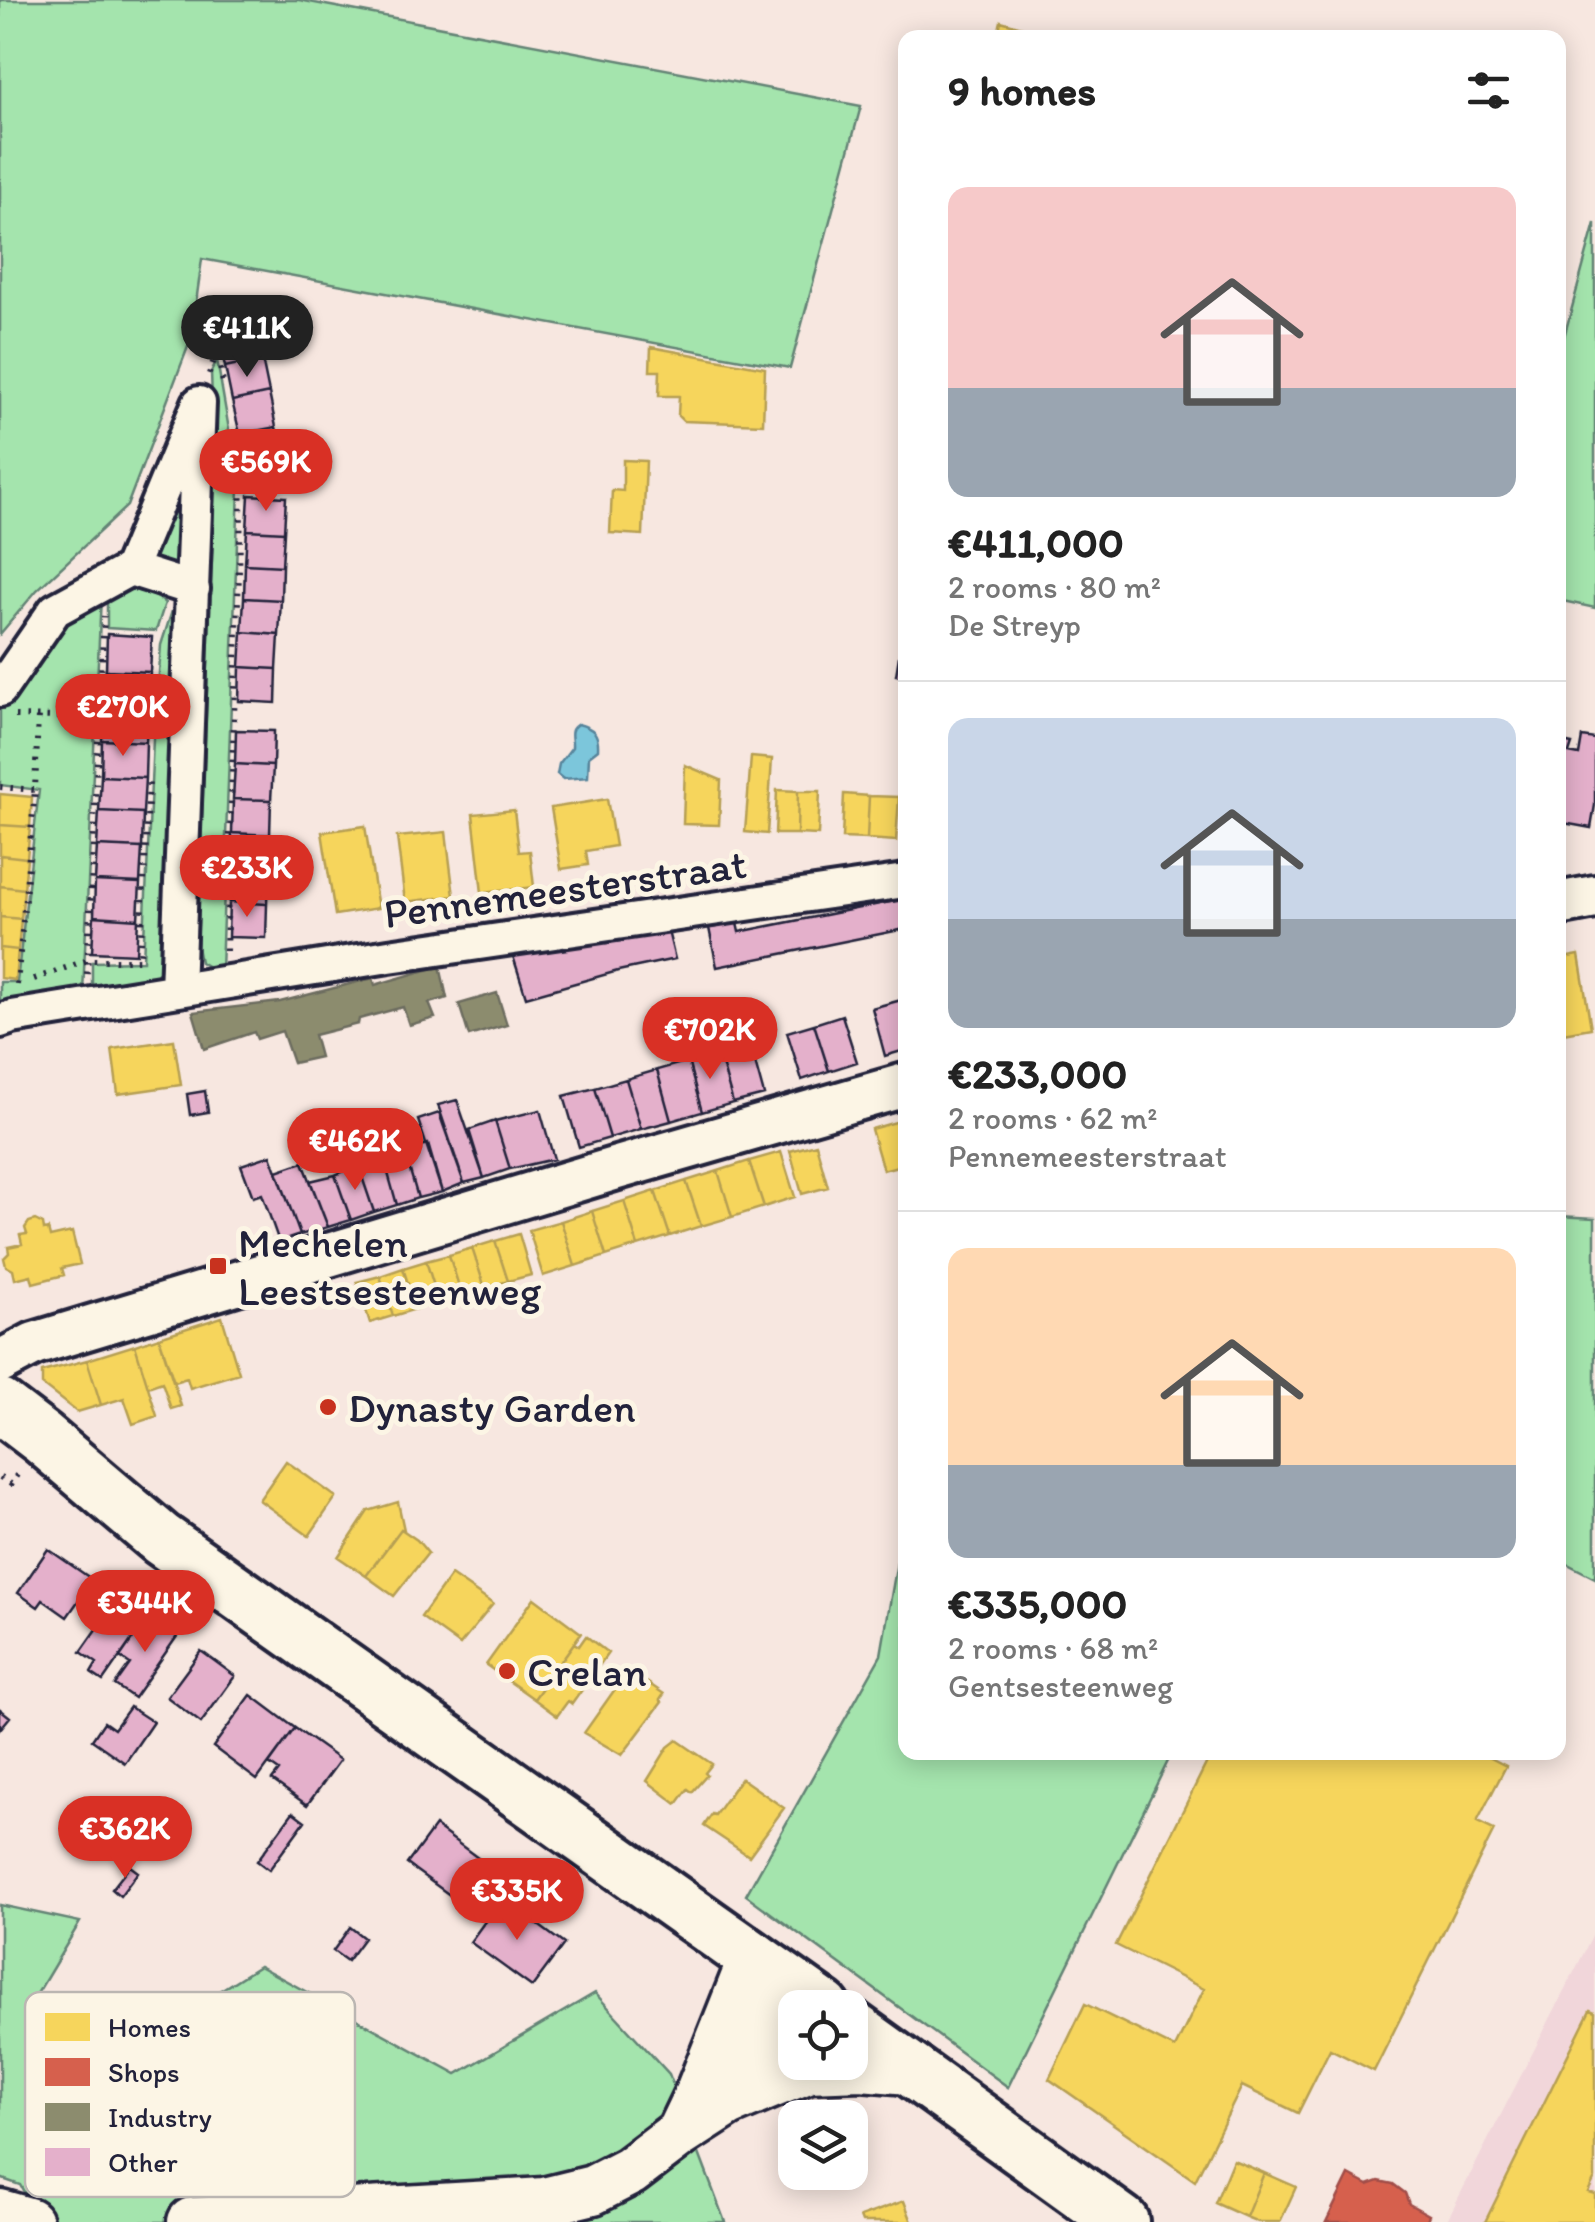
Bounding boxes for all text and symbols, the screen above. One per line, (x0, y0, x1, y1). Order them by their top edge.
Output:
icon: filters (1461, 63, 1516, 118)
text: 9 homes (948, 65, 1096, 116)
icon: home (1142, 252, 1322, 432)
pin: €411K (177, 295, 317, 380)
text: €411K (203, 308, 291, 346)
pin: €569K (196, 429, 336, 514)
text: €569K (221, 442, 311, 480)
text: €411,000 (948, 517, 1124, 568)
text: 2 rooms · 80 m² (948, 568, 1161, 606)
text: De Streyp (948, 606, 1081, 644)
pin: €270K (53, 674, 193, 759)
text: €270K (77, 687, 169, 725)
icon: home (1142, 783, 1322, 963)
pin: €233K (177, 835, 317, 920)
street label: Pennemeesterstraat (380, 838, 750, 939)
text: €233K (202, 848, 292, 886)
pin: €702K (640, 997, 780, 1082)
text: €702K (664, 1010, 756, 1048)
text: €233,000 (948, 1048, 1127, 1099)
text: 2 rooms · 62 m² (948, 1099, 1157, 1137)
pin: €462K (285, 1108, 425, 1193)
text: €462K (309, 1121, 401, 1159)
text: Pennemeesterstraat (948, 1137, 1227, 1175)
place label: Mechelen Leestsesteenweg (238, 1217, 542, 1316)
marker: Mechelen Leestsesteenweg (207, 1255, 229, 1277)
icon: home (1142, 1313, 1322, 1493)
place label: Dynasty Garden (348, 1382, 636, 1433)
marker: Dynasty Garden (317, 1396, 339, 1418)
pin: €344K (75, 1570, 215, 1655)
text: €335,000 (948, 1578, 1127, 1629)
text: €344K (98, 1583, 192, 1621)
text: 2 rooms · 68 m² (948, 1629, 1158, 1667)
place label: Crelan (527, 1646, 647, 1697)
marker: Crelan (496, 1660, 518, 1682)
text: Gentsesteenweg (948, 1667, 1173, 1705)
pin: €362K (55, 1796, 195, 1881)
text: €362K (80, 1809, 170, 1847)
pin: €335K (447, 1858, 587, 1943)
text: €335K (472, 1871, 562, 1909)
map controls (778, 1990, 868, 2190)
button: locate (778, 1990, 868, 2080)
legend (25, 1992, 355, 2197)
text: Homes (108, 2010, 191, 2044)
text: Shops (108, 2055, 180, 2089)
text: Industry (108, 2100, 212, 2134)
button: layers (778, 2100, 868, 2190)
text: Other (108, 2145, 178, 2179)

